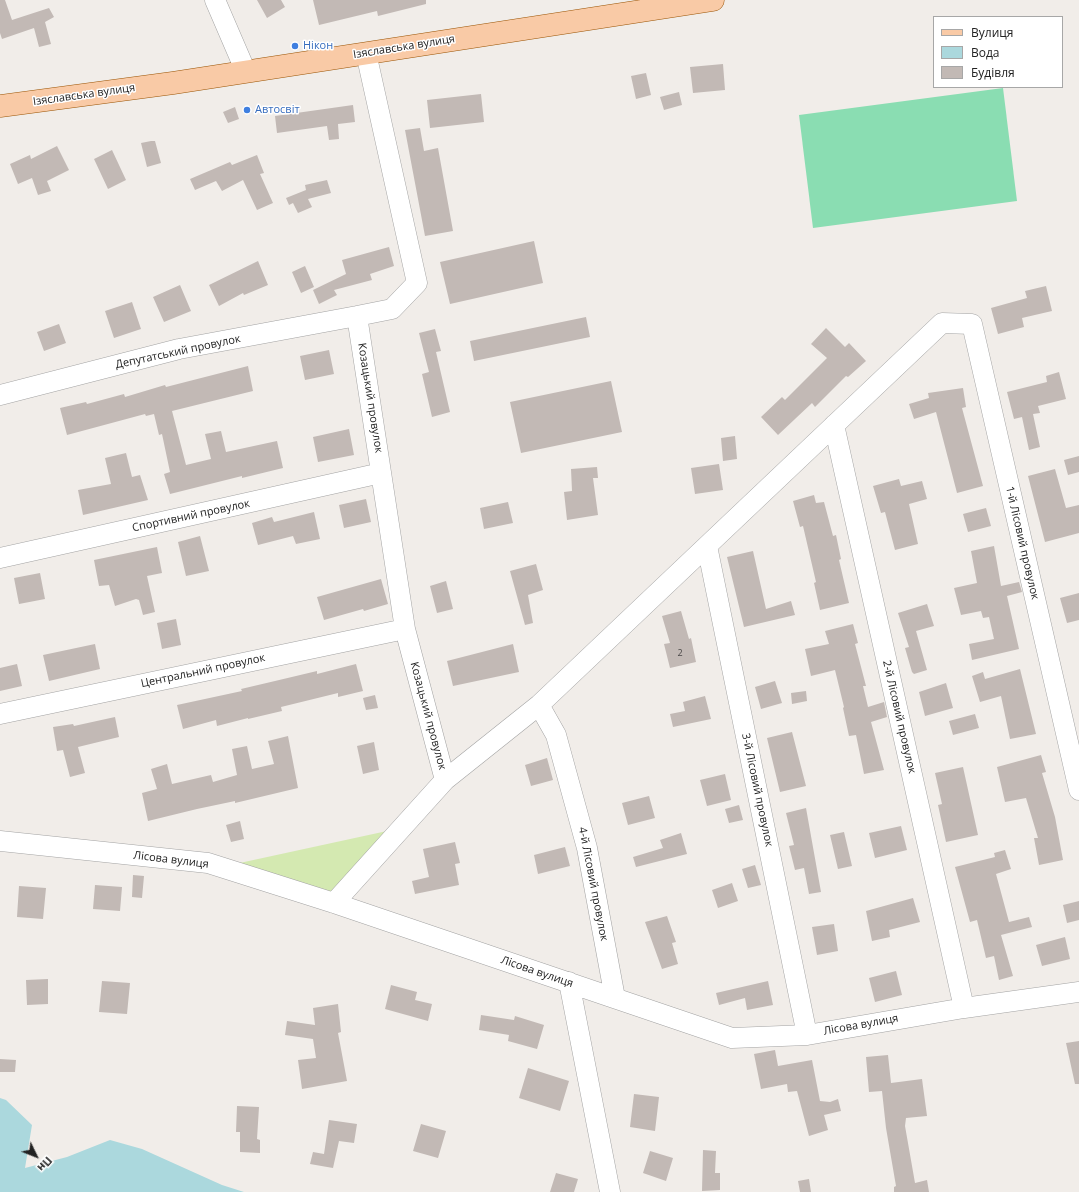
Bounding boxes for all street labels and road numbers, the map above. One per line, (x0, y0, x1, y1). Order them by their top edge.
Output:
street label: Ізяславська вулиця (352, 32, 456, 62)
street label: Ізяславська вулиця (32, 81, 136, 109)
street label: Депутатський провулок (114, 332, 242, 372)
street label: Козацький провулок (355, 342, 385, 454)
street label: 1-й Лісовий провулок (1003, 485, 1041, 601)
street label: Спортивний провулок (131, 497, 251, 535)
street label: Центральний провулок (140, 651, 266, 691)
street label: 2-й Лісовий провулок (880, 659, 918, 775)
street label: Козацький провулок (407, 661, 449, 771)
street label: 3-й Лісовий провулок (739, 732, 775, 848)
street label: 4-й Лісовий провулок (575, 826, 611, 942)
street label: Лісова вулиця (133, 849, 209, 871)
street label: Лісова вулиця (499, 953, 575, 991)
street label: Лісова вулиця (823, 1012, 899, 1038)

